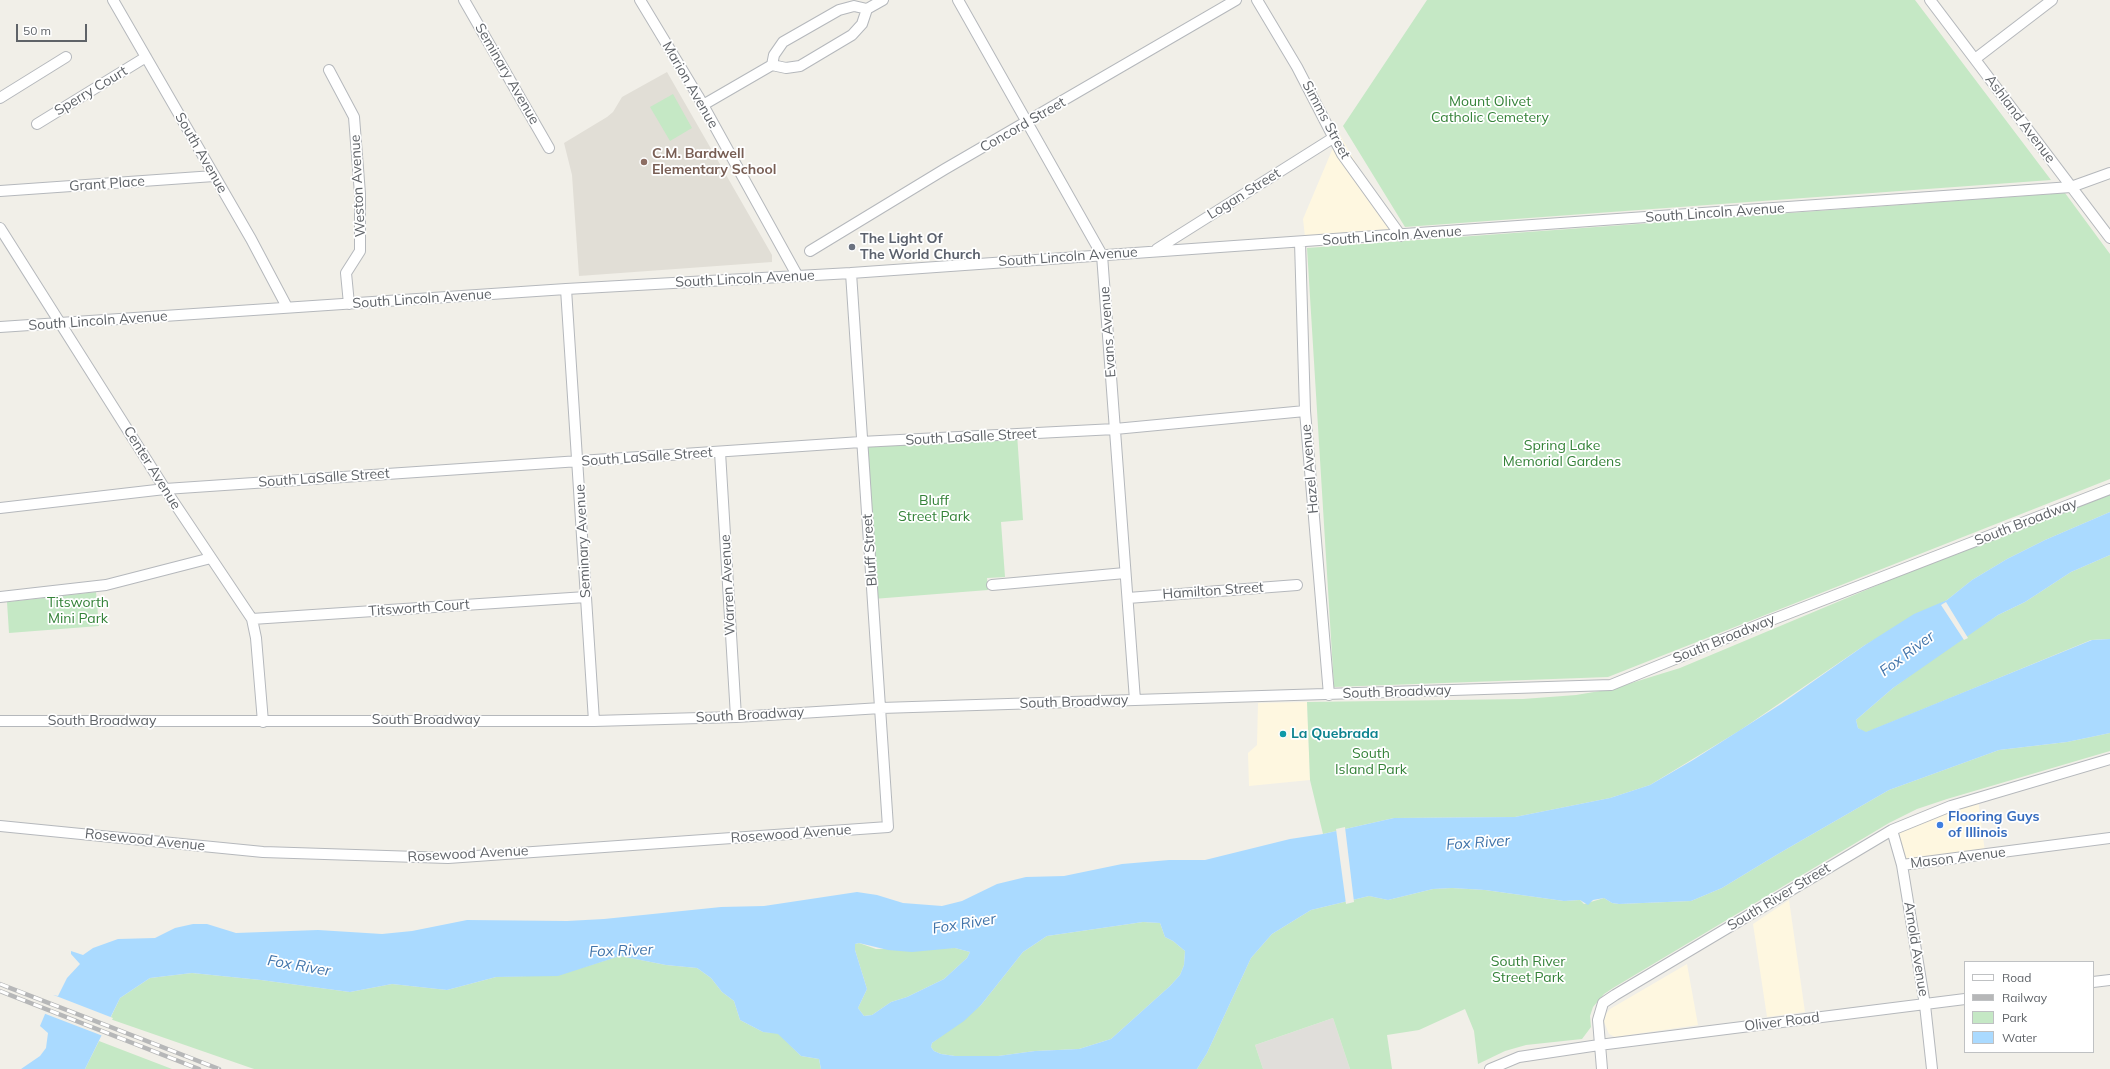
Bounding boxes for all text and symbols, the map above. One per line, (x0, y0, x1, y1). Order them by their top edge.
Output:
scale bar (18, 16, 89, 42)
street label: Seminary Avenue (471, 20, 543, 128)
text: 50 m (23, 23, 51, 38)
street label: Marion Avenue (658, 39, 722, 131)
street label: Sperry Court (52, 63, 130, 119)
street label: Ashland Avenue (1981, 72, 2059, 166)
street label: Simms Street (1298, 78, 1354, 162)
street label: Concord Street (977, 94, 1069, 156)
park label: Mount Olivet Catholic Cemetery (1431, 94, 1549, 126)
street label: South Avenue (171, 110, 231, 196)
street label: Weston Avenue (347, 134, 369, 238)
place label: C.M. Bardwell Elementary School (652, 146, 776, 178)
marker: C.M. Bardwell Elementary School (639, 157, 649, 167)
street label: Logan Street (1204, 165, 1284, 223)
street label: Grant Place (69, 173, 145, 195)
street label: South Lincoln Avenue (1645, 200, 1785, 226)
street label: South Lincoln Avenue (1322, 223, 1462, 249)
place label: The Light Of The World Church (860, 231, 981, 264)
marker: The Light Of The World Church (847, 242, 857, 252)
street label: South Lincoln Avenue (998, 244, 1138, 270)
street label: South Lincoln Avenue (675, 267, 815, 291)
street label: South Lincoln Avenue (352, 286, 492, 312)
street label: Evans Avenue (1096, 286, 1120, 378)
street label: South Lincoln Avenue (28, 308, 168, 334)
street label: Center Avenue (120, 423, 184, 513)
street label: Hazel Avenue (1298, 424, 1322, 514)
street label: South LaSalle Street (905, 425, 1037, 449)
park label: Spring Lake Memorial Gardens (1503, 438, 1621, 470)
street label: South LaSalle Street (581, 444, 713, 470)
street label: South LaSalle Street (258, 465, 390, 491)
street label: Seminary Avenue (572, 484, 594, 598)
park label: Bluff Street Park (898, 493, 970, 526)
street label: South Broadway (1972, 495, 2080, 549)
street label: Bluff Street (859, 513, 881, 587)
street label: Warren Avenue (717, 534, 739, 636)
street label: Hamilton Street (1162, 579, 1264, 603)
park label: Titsworth Mini Park (47, 595, 109, 628)
street label: Titsworth Court (368, 596, 470, 620)
street label: South Broadway (1670, 611, 1778, 667)
water label: Fox River (1876, 628, 1938, 680)
street label: South Broadway (1342, 682, 1452, 702)
street label: South Broadway (1019, 692, 1129, 712)
street label: South Broadway (695, 704, 805, 726)
street label: South Broadway (372, 712, 480, 728)
street label: South Broadway (48, 713, 156, 729)
place label: La Quebrada (1291, 726, 1379, 742)
marker: La Quebrada (1278, 729, 1288, 739)
park label: South Island Park (1335, 746, 1407, 778)
place label: Flooring Guys of Illinois (1948, 809, 2040, 842)
marker: Flooring Guys of Illinois (1935, 820, 1945, 830)
street label: Rosewood Avenue (730, 821, 852, 847)
street label: Rosewood Avenue (84, 825, 206, 855)
water label: Fox River (1446, 832, 1510, 854)
street label: Rosewood Avenue (407, 842, 529, 866)
street label: Mason Avenue (1909, 844, 2007, 872)
street label: South River Street (1725, 860, 1833, 934)
street label: Arnold Avenue (1900, 900, 1932, 998)
water label: Fox River (931, 910, 997, 938)
water label: Fox River (589, 941, 653, 961)
water label: Fox River (266, 952, 332, 980)
park label: South River Street Park (1491, 954, 1565, 986)
legend (1964, 961, 2094, 1053)
text: Road (2002, 970, 2031, 985)
text: Railway (2002, 990, 2047, 1005)
street label: Oliver Road (1744, 1009, 1820, 1035)
text: Park (2002, 1010, 2027, 1025)
text: Water (2002, 1030, 2037, 1045)

